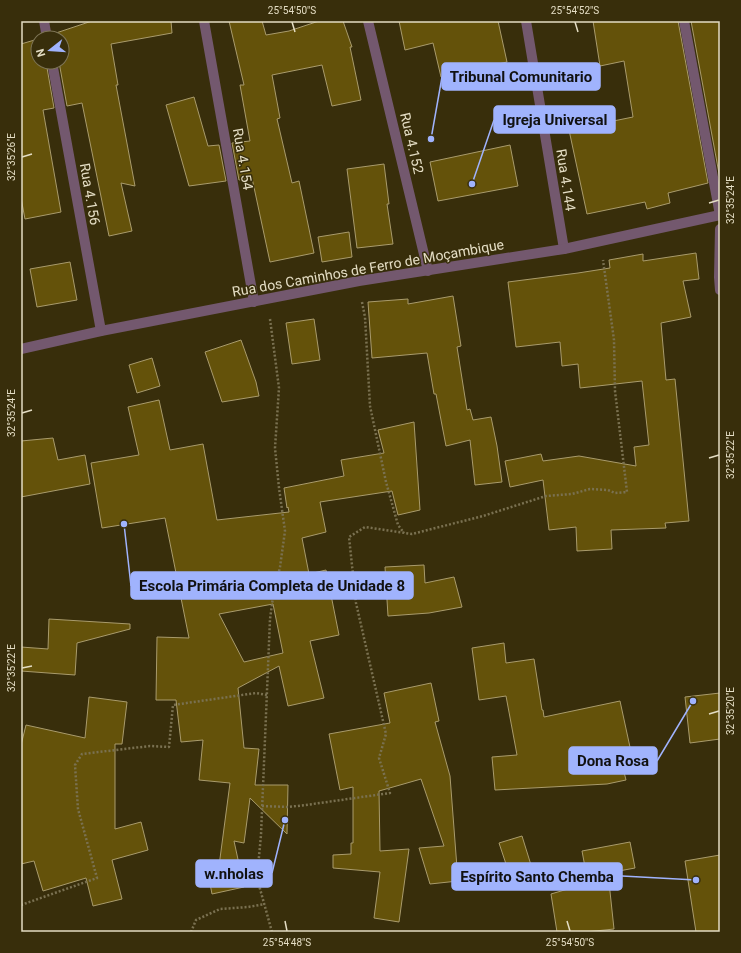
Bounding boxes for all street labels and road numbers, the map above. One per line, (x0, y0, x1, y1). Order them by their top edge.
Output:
street label: Rua 4.152 (397, 111, 427, 175)
street label: Rua 4.154 (230, 127, 256, 191)
street label: Rua 4.144 (553, 148, 579, 212)
street label: Rua 4.156 (77, 162, 103, 226)
street label: Rua dos Caminhos de Ferro de Moçambique (231, 236, 505, 300)

